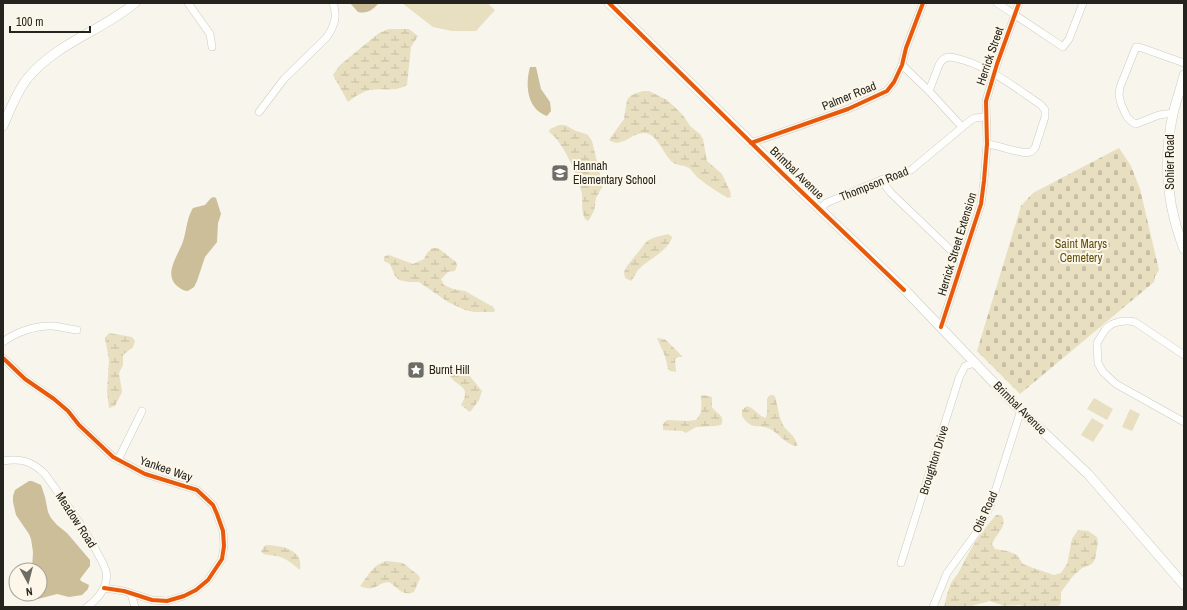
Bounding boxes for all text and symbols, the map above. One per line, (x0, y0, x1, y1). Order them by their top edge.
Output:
scale bar (10, 8, 90, 34)
text: 100 m (16, 14, 43, 30)
street label: Herrick Street (973, 24, 1008, 87)
street label: Palmer Road (819, 78, 879, 114)
street label: Sohier Road (1162, 134, 1178, 190)
street label: Brimbal Avenue (767, 143, 827, 203)
place label: Hannah Elementary School (573, 158, 656, 188)
school or university icon: Hannah Elementary School (550, 163, 570, 183)
street label: Thompson Road (837, 163, 911, 205)
street label: Herrick Street Extension (934, 190, 980, 298)
park label: Saint Marys Cemetery (1055, 236, 1107, 266)
place icon: Burnt Hill (406, 360, 426, 380)
place label: Burnt Hill (429, 362, 469, 378)
street label: Brimbal Avenue (990, 378, 1050, 438)
street label: Broughton Drive (916, 423, 952, 497)
street label: Yankee Way (138, 453, 195, 485)
street label: Meadow Road (52, 489, 100, 551)
street label: Otis Road (969, 489, 1001, 535)
north arrow (8, 562, 48, 602)
text: N (25, 585, 33, 599)

